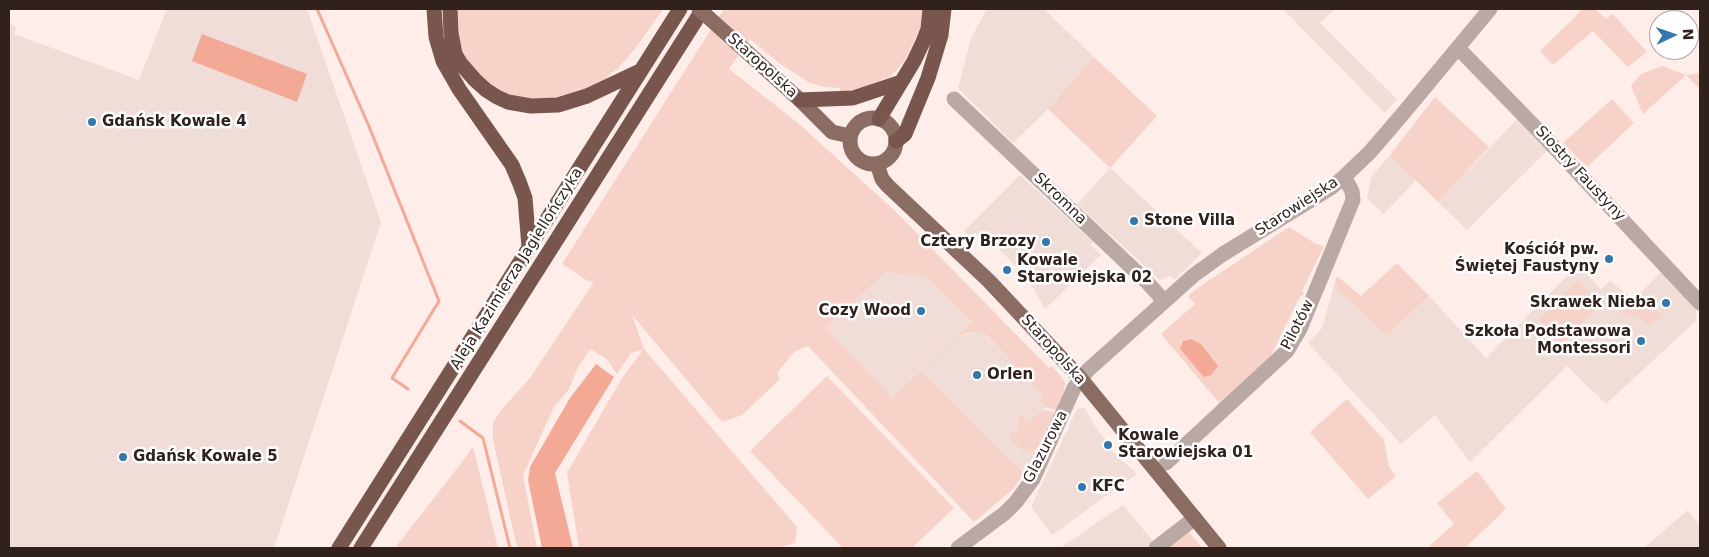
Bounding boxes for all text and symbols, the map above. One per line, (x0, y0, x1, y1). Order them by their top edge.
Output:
north arrow (1649, 10, 1699, 60)
text: N (1680, 28, 1696, 41)
street label: Staropolska (723, 30, 801, 102)
place label: Gdańsk Kowale 4 (102, 113, 247, 131)
marker: Gdańsk Kowale 4 (86, 116, 98, 128)
street label: Siostry Faustyny (1531, 123, 1629, 225)
street label: Aleja Kazimierza Jagiellończyka (447, 165, 587, 373)
street label: Skromna (1030, 169, 1090, 229)
street label: Starowiejska (1252, 174, 1342, 240)
place label: Stone Villa (1144, 212, 1235, 230)
marker: Stone Villa (1128, 215, 1140, 227)
place label: Cztery Brzozy (920, 233, 1036, 251)
marker: Cztery Brzozy (1040, 236, 1052, 248)
place label: Kościół pw. Świętej Faustyny (1455, 241, 1599, 276)
place label: Kowale Starowiejska 02 (1017, 252, 1152, 287)
marker: Kościół pw. Świętej Faustyny (1603, 253, 1615, 265)
marker: Kowale Starowiejska 02 (1001, 264, 1013, 276)
place label: Skrawek Nieba (1530, 294, 1656, 312)
street label: Pilotów (1278, 297, 1318, 353)
marker: Skrawek Nieba (1660, 297, 1672, 309)
place label: Cozy Wood (819, 302, 911, 320)
marker: Cozy Wood (915, 305, 927, 317)
street label: Staropolska (1017, 311, 1089, 389)
place label: Szkoła Podstawowa Montessori (1464, 323, 1631, 358)
marker: Szkoła Podstawowa Montessori (1635, 335, 1647, 347)
place label: Orlen (987, 366, 1033, 384)
marker: Orlen (971, 369, 983, 381)
street label: Glazurowa (1020, 408, 1072, 486)
place label: Kowale Starowiejska 01 (1118, 427, 1253, 462)
marker: Kowale Starowiejska 01 (1102, 439, 1114, 451)
place label: Gdańsk Kowale 5 (133, 448, 278, 466)
marker: Gdańsk Kowale 5 (117, 451, 129, 463)
place label: KFC (1092, 478, 1125, 496)
marker: KFC (1076, 481, 1088, 493)

